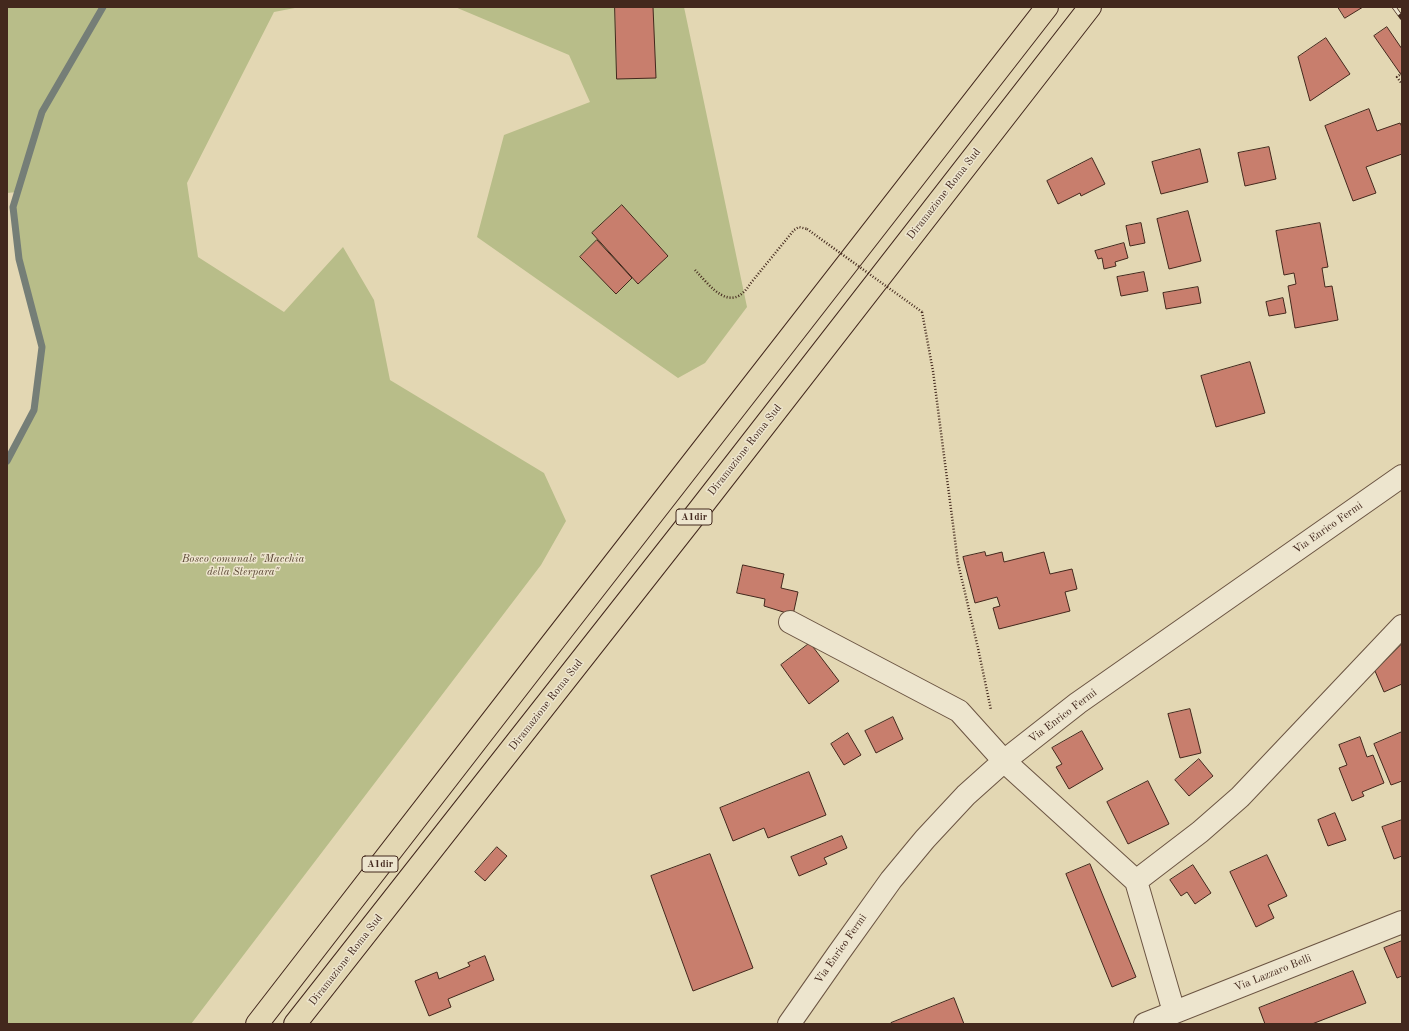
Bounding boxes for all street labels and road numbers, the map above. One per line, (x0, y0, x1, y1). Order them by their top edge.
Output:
street label: Diramazione Roma Sud (904, 146, 984, 242)
street label: Diramazione Roma Sud (705, 402, 785, 498)
street label: Via Enrico Fermi (1291, 499, 1365, 557)
road number: A1dir (676, 509, 712, 525)
street label: Diramazione Roma Sud (506, 657, 586, 753)
street label: Via Enrico Fermi (1026, 686, 1100, 746)
road number: A1dir (362, 856, 398, 872)
street label: Diramazione Roma Sud (306, 912, 386, 1008)
street label: Via Enrico Fermi (812, 912, 870, 986)
street label: Via Lazzaro Belli (1233, 952, 1313, 994)

